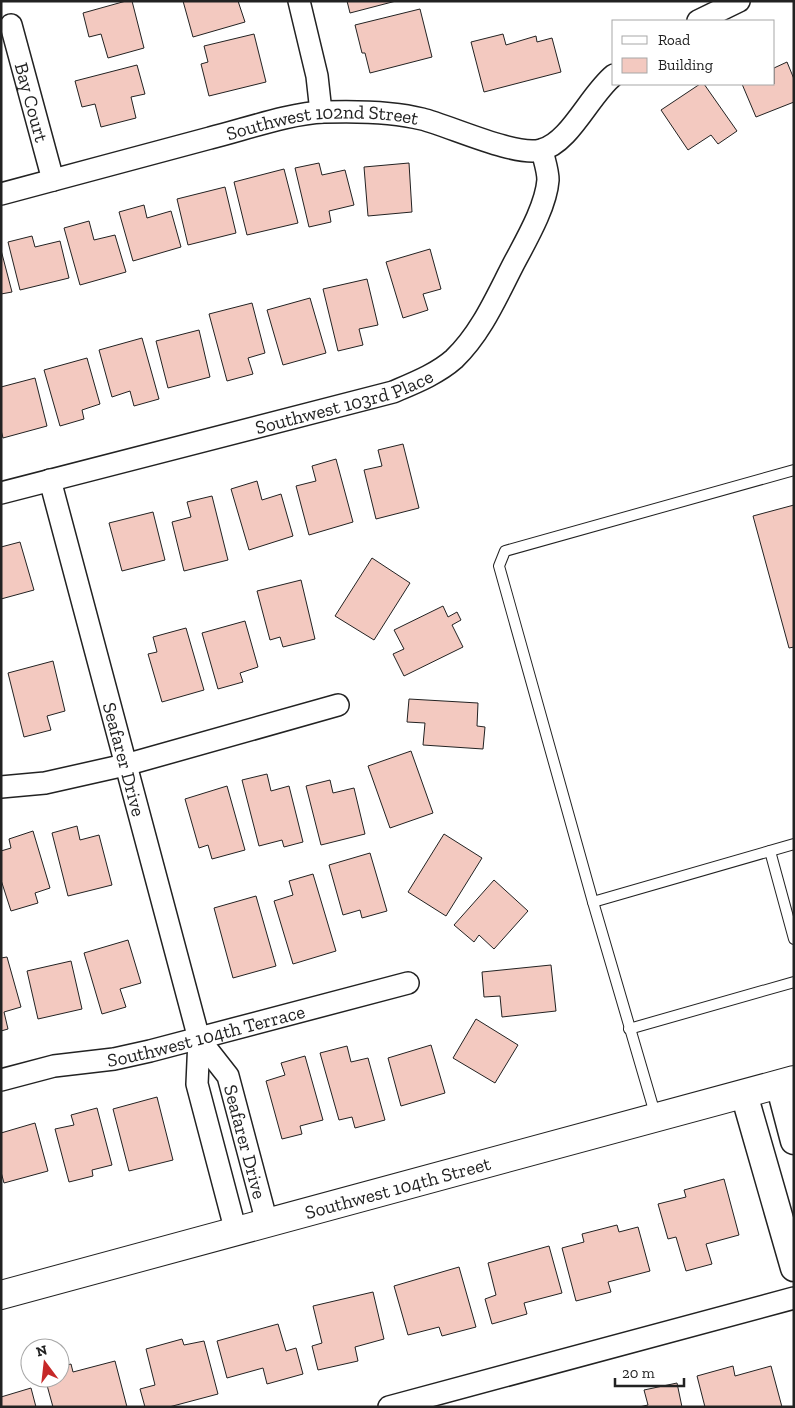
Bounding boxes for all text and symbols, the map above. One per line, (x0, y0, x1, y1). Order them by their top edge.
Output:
legend (612, 20, 775, 85)
text: Road (658, 31, 691, 49)
text: Building (658, 56, 713, 74)
street label: Bay Court (10, 60, 54, 145)
street label: Southwest 102nd Street (223, 100, 421, 145)
street label: Southwest 103rd Place (253, 364, 437, 439)
street label: Seafarer Drive (98, 700, 151, 819)
street label: Southwest 104th Terrace (106, 999, 307, 1071)
street label: Seafarer Drive (219, 1082, 272, 1201)
street label: Southwest 104th Street (302, 1151, 493, 1224)
north arrow (20, 1338, 70, 1388)
text: N (34, 1341, 49, 1361)
scale bar (615, 1356, 684, 1388)
text: 20 m (622, 1364, 655, 1382)

